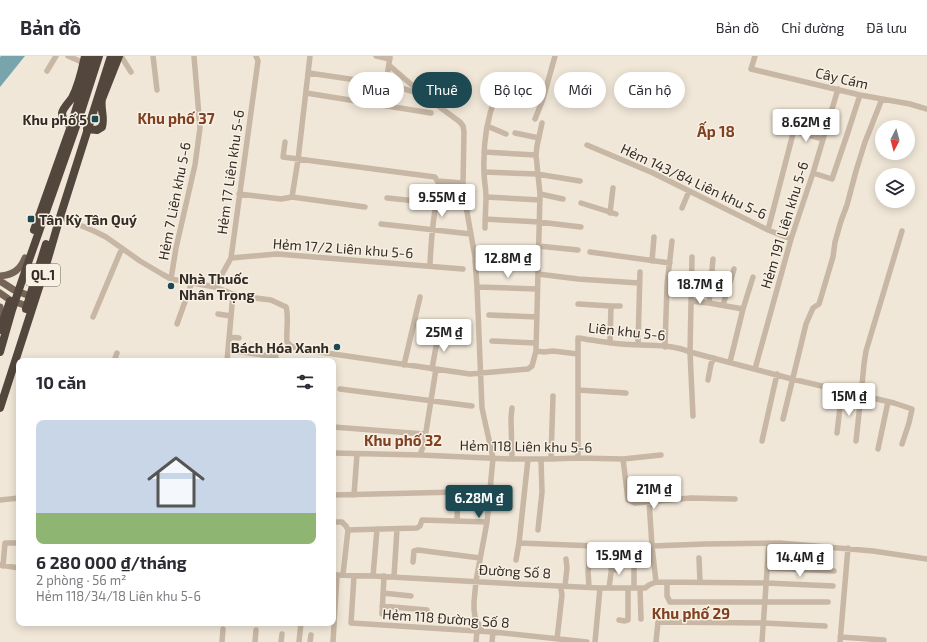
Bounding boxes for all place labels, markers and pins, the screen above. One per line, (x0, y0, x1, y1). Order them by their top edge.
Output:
pin: 8.62M ₫ (769, 109, 843, 143)
place label: Khu phố 5 (23, 111, 87, 128)
marker: Khu phố 5 (90, 114, 100, 124)
pin: 9.55M ₫ (405, 184, 479, 218)
place label: Tân Kỳ Tân Quý (39, 211, 137, 229)
marker: Tân Kỳ Tân Quý (26, 214, 36, 224)
pin: 12.8M ₫ (471, 245, 545, 279)
place label: Nhà Thuốc Nhân Trọng (179, 270, 255, 303)
pin: 18.7M ₫ (663, 271, 737, 305)
marker: Nhà Thuốc Nhân Trọng (166, 281, 176, 291)
pin: 25M ₫ (416, 319, 472, 353)
place label: Bách Hóa Xanh (231, 339, 329, 356)
marker: Bách Hóa Xanh (332, 342, 342, 352)
pin: 15M ₫ (821, 383, 877, 417)
pin: 21M ₫ (626, 476, 682, 510)
pin: 6.28M ₫ (442, 485, 516, 519)
pin: 15.9M ₫ (582, 542, 656, 576)
pin: 14.4M ₫ (763, 544, 837, 578)

